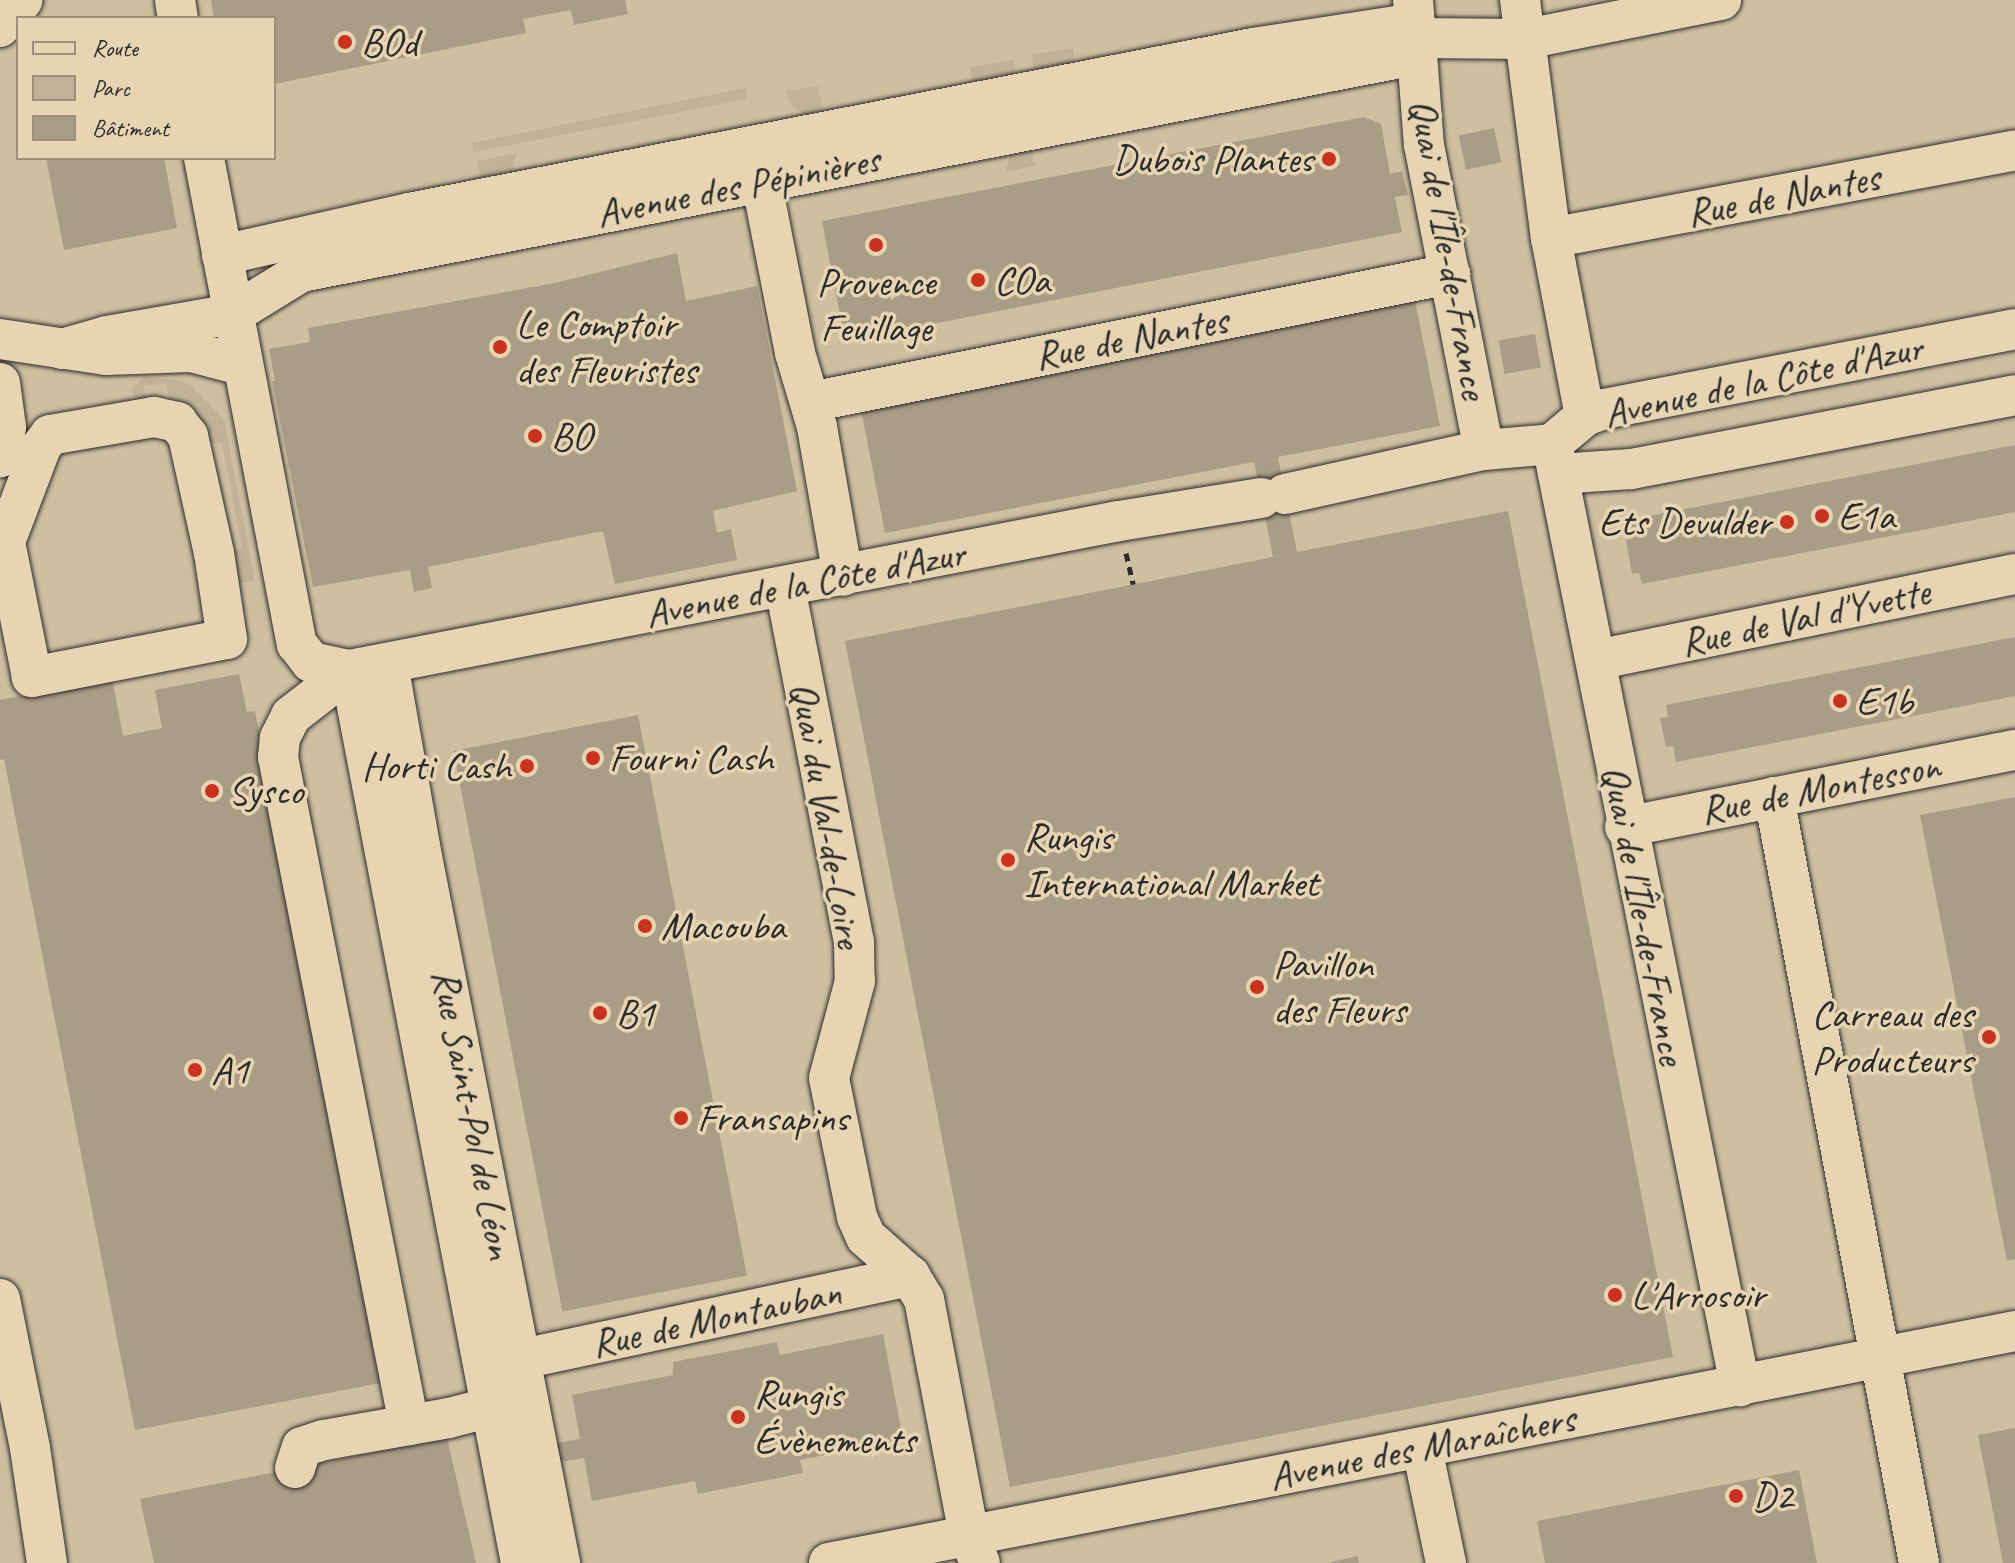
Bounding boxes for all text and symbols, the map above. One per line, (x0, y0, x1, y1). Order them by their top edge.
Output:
legend (16, 16, 276, 160)
place label: BOd (361, 18, 417, 66)
text: Route (92, 33, 138, 63)
marker: BOd (336, 33, 354, 51)
text: Parc (92, 73, 130, 103)
street label: Quai de l'Île-de-France (1399, 95, 1499, 403)
text: Bâtiment (92, 113, 169, 143)
street label: Avenue des Pépinières (592, 135, 884, 237)
place label: Dubois Plantes (1112, 135, 1313, 183)
marker: Dubois Plantes (1320, 150, 1338, 168)
street label: Rue de Nantes (1682, 153, 1884, 237)
marker: Provence Feuillage (867, 236, 885, 254)
place label: COa (994, 256, 1050, 304)
place label: Provence Feuillage (817, 258, 935, 352)
marker: COa (969, 271, 987, 289)
street label: Rue de Nantes (1030, 296, 1232, 380)
place label: Le Comptoir des Fleuristes (516, 300, 697, 394)
street label: Avenue de la Côte d'Azur (1599, 323, 1927, 437)
marker: Le Comptoir des Fleuristes (491, 338, 509, 356)
place label: BO (551, 412, 592, 460)
marker: BO (526, 427, 544, 445)
place label: E1a (1838, 492, 1895, 540)
place label: Ets Devulder (1599, 498, 1771, 546)
marker: E1a (1813, 507, 1831, 525)
marker: Ets Devulder (1778, 513, 1796, 531)
street label: Avenue de la Côte d'Azur (640, 528, 970, 638)
street label: Rue de Val d'Yvette (1676, 567, 1934, 667)
place label: E1b (1856, 677, 1913, 725)
street label: Quai du Val-de-Loire (780, 678, 874, 952)
marker: E1b (1831, 692, 1849, 710)
place label: Fourni Cash (609, 734, 773, 782)
street label: Rue de Montesson (1696, 741, 1944, 835)
place label: Horti Cash (361, 742, 511, 790)
marker: Fourni Cash (584, 749, 602, 767)
marker: Horti Cash (518, 757, 536, 775)
street label: Quai de l'Île-de-France (1591, 761, 1697, 1069)
place label: Sysco (228, 767, 303, 815)
marker: Sysco (203, 782, 221, 800)
place label: Rungis International Market (1024, 813, 1319, 907)
marker: Rungis International Market (999, 851, 1017, 869)
place label: Macouba (661, 902, 785, 950)
marker: Macouba (636, 917, 654, 935)
place label: Pavillon des Fleurs (1273, 940, 1407, 1034)
street label: Rue Saint-Pol de Léon (421, 965, 525, 1263)
marker: Pavillon des Fleurs (1248, 978, 1266, 996)
place label: B1 (616, 989, 655, 1037)
place label: Carreau des Producteurs (1811, 990, 1973, 1084)
marker: B1 (591, 1004, 609, 1022)
marker: Carreau des Producteurs (1980, 1028, 1998, 1046)
place label: A1 (211, 1046, 249, 1094)
marker: A1 (186, 1061, 204, 1079)
place label: Fransapins (697, 1094, 848, 1142)
marker: Fransapins (672, 1109, 690, 1127)
street label: Rue de Montauban (587, 1268, 845, 1368)
place label: L'Arrosoir (1631, 1271, 1765, 1319)
marker: L'Arrosoir (1606, 1286, 1624, 1304)
place label: Rungis Évènements (754, 1370, 916, 1464)
street label: Avenue des Maraîchers (1265, 1394, 1579, 1500)
marker: Rungis Évènements (729, 1408, 747, 1426)
place label: D2 (1752, 1472, 1793, 1520)
marker: D2 (1727, 1487, 1745, 1505)

